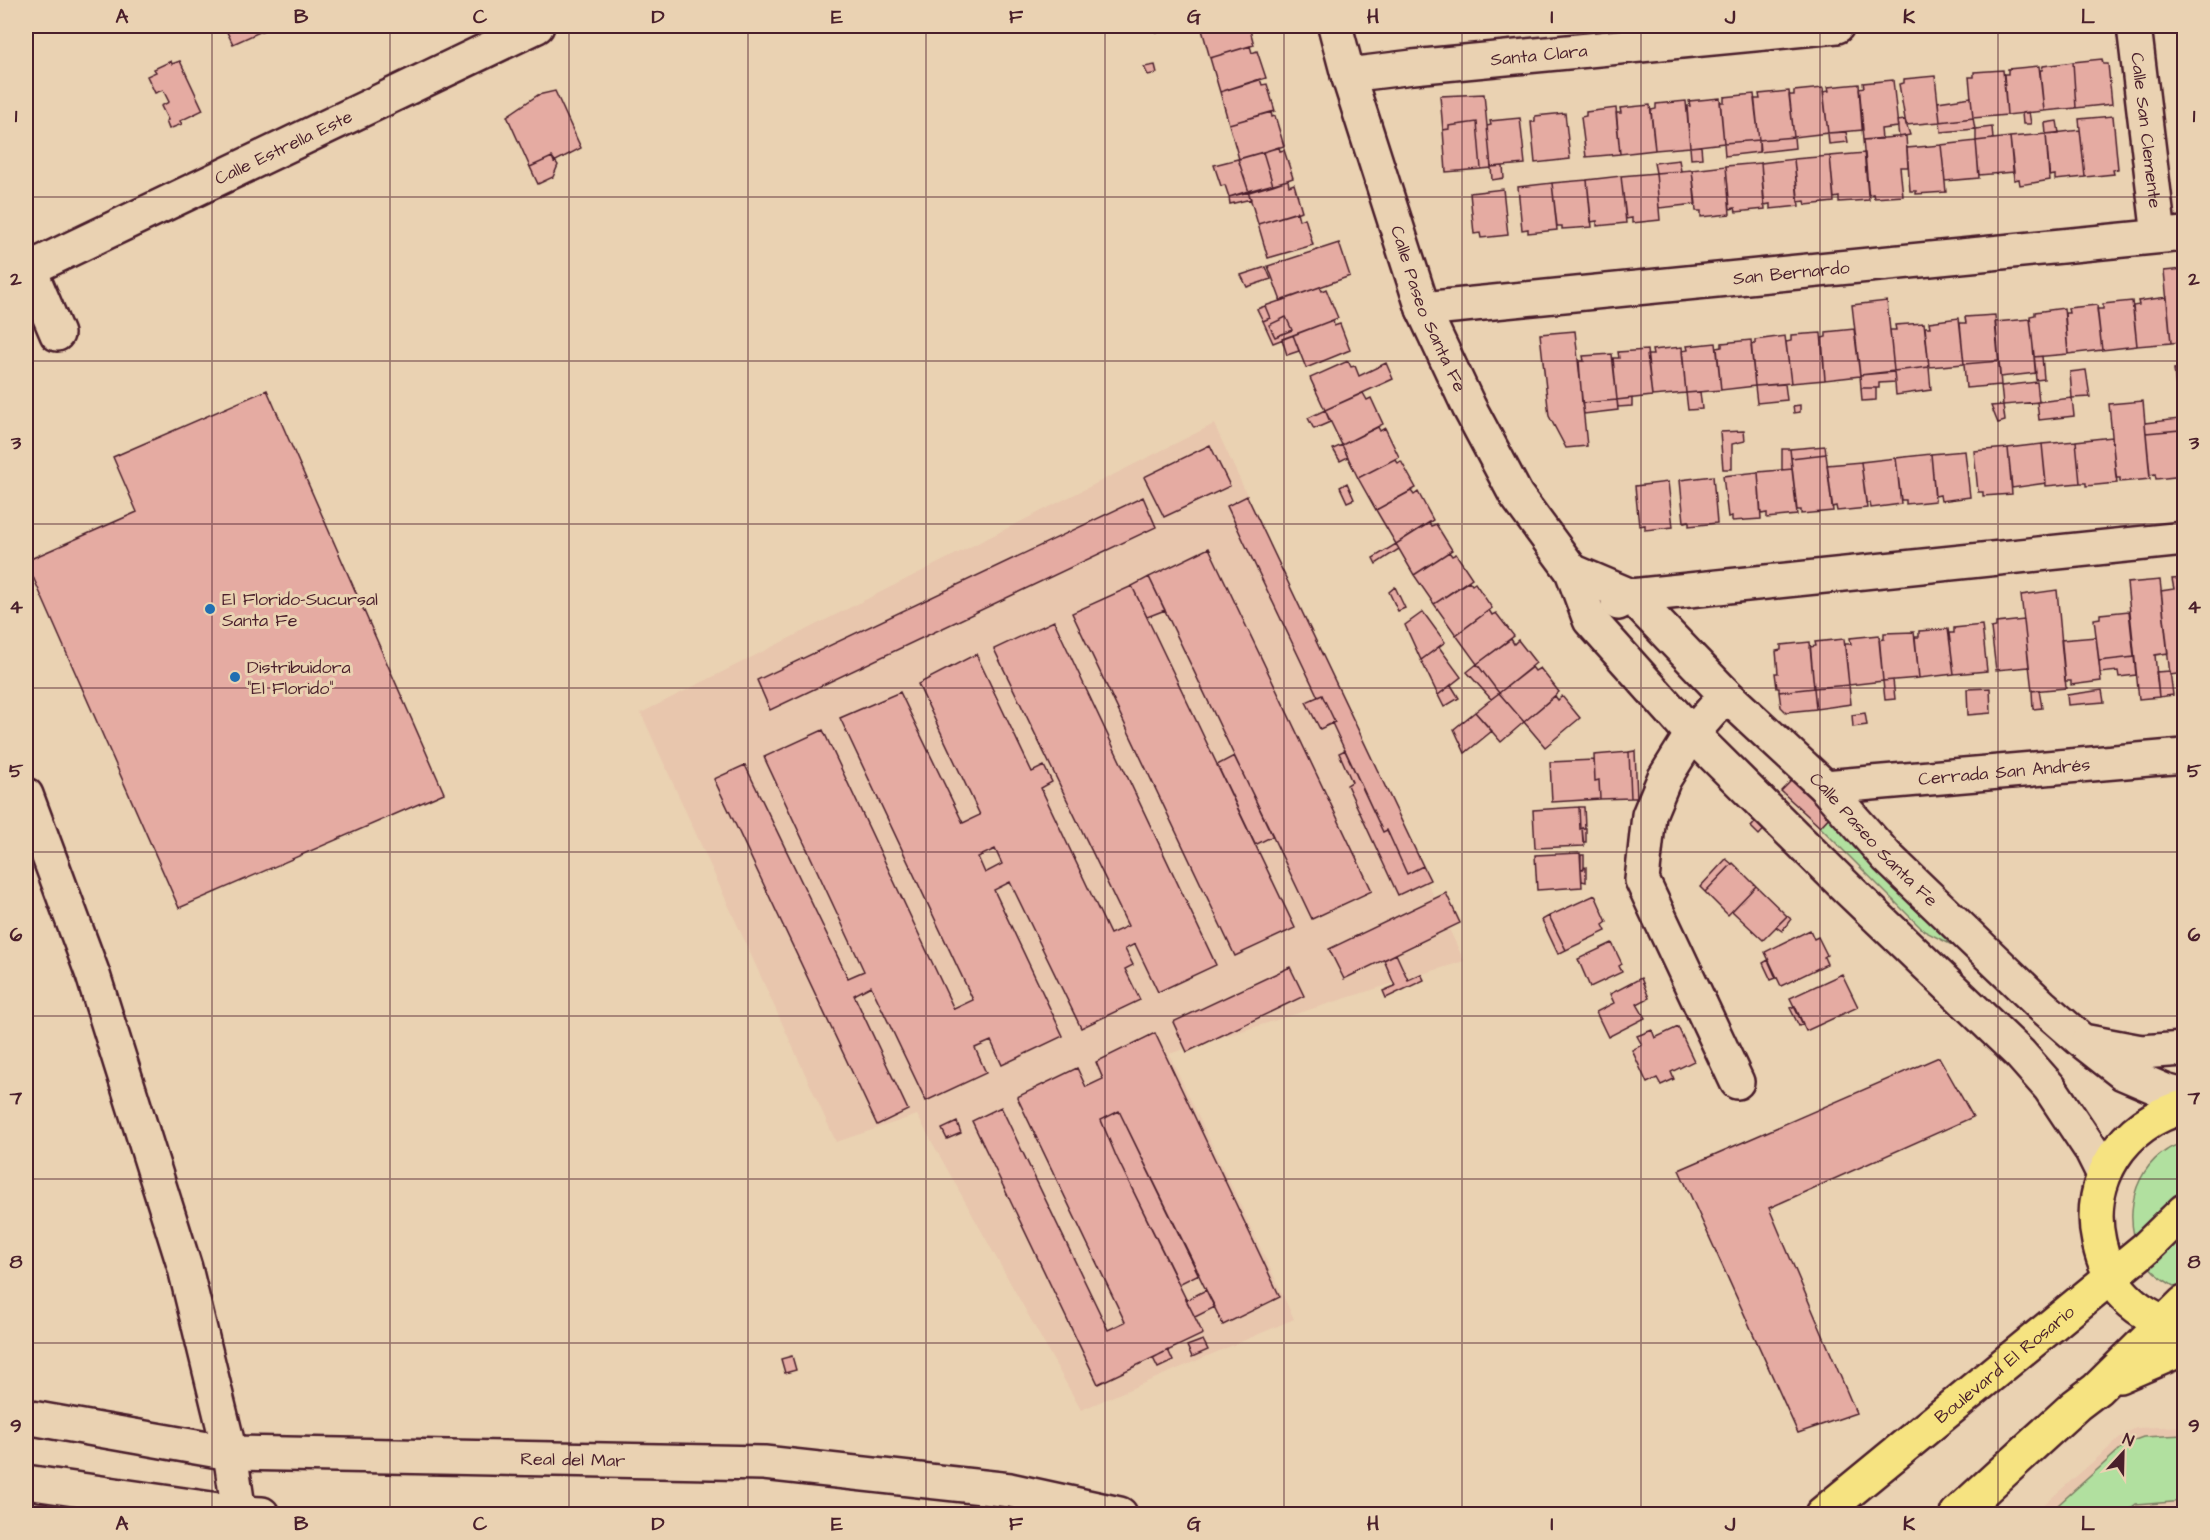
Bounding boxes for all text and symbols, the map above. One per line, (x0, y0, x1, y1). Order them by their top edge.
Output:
text: A (116, 3, 129, 31)
text: B (294, 3, 309, 31)
text: C (473, 3, 488, 31)
text: D (652, 3, 665, 31)
text: E (831, 3, 843, 31)
text: F (1009, 3, 1024, 31)
text: G (1187, 3, 1201, 31)
text: H (1367, 3, 1379, 31)
text: I (1550, 3, 1554, 31)
text: J (1724, 3, 1736, 31)
text: K (1903, 3, 1916, 31)
text: L (2081, 3, 2095, 31)
street label: Santa Clara (1489, 38, 1589, 72)
street label: Calle San Clemente (2124, 51, 2168, 210)
text: 1 (15, 102, 18, 130)
text: 1 (2193, 102, 2196, 130)
street label: Calle Estrella Este (211, 104, 357, 191)
street label: Calle Paseo Santa Fe (1384, 223, 1472, 396)
street label: San Bernardo (1732, 255, 1851, 291)
text: 2 (9, 265, 22, 293)
text: 2 (2187, 265, 2200, 293)
text: 3 (10, 429, 22, 457)
text: 3 (2188, 429, 2200, 457)
place label: El Florido-Sucursal Santa Fe (222, 587, 378, 633)
text: 4 (9, 593, 23, 621)
text: 4 (2187, 593, 2201, 621)
marker: El Florido-Sucursal Santa Fe (203, 602, 217, 616)
place label: Distribuidora "El Florido" (247, 655, 351, 701)
marker: Distribuidora "El Florido" (228, 670, 242, 684)
street label: Cerrada San Andrés (1917, 752, 2091, 792)
text: 5 (9, 757, 24, 785)
text: 5 (2187, 757, 2202, 785)
street label: Calle Paseo Santa Fe (1804, 767, 1943, 913)
text: 6 (10, 921, 23, 949)
text: 6 (2188, 921, 2201, 949)
text: 7 (9, 1084, 23, 1112)
text: 7 (2187, 1084, 2201, 1112)
text: 8 (10, 1248, 23, 1276)
text: 8 (2188, 1248, 2201, 1276)
street label: Boulevard El Rosario (1929, 1300, 2080, 1430)
text: 9 (10, 1412, 22, 1440)
text: 9 (2188, 1412, 2200, 1440)
north arrow (2093, 1423, 2153, 1483)
text: N (2119, 1428, 2137, 1452)
street label: Real del Mar (520, 1446, 626, 1473)
text: A (116, 1510, 129, 1538)
text: B (294, 1510, 309, 1538)
text: C (473, 1510, 488, 1538)
text: D (652, 1510, 665, 1538)
text: E (831, 1510, 843, 1538)
text: F (1009, 1510, 1024, 1538)
text: G (1187, 1510, 1201, 1538)
text: H (1367, 1510, 1379, 1538)
text: I (1550, 1510, 1554, 1538)
text: J (1724, 1510, 1736, 1538)
text: K (1903, 1510, 1916, 1538)
text: L (2081, 1510, 2095, 1538)

